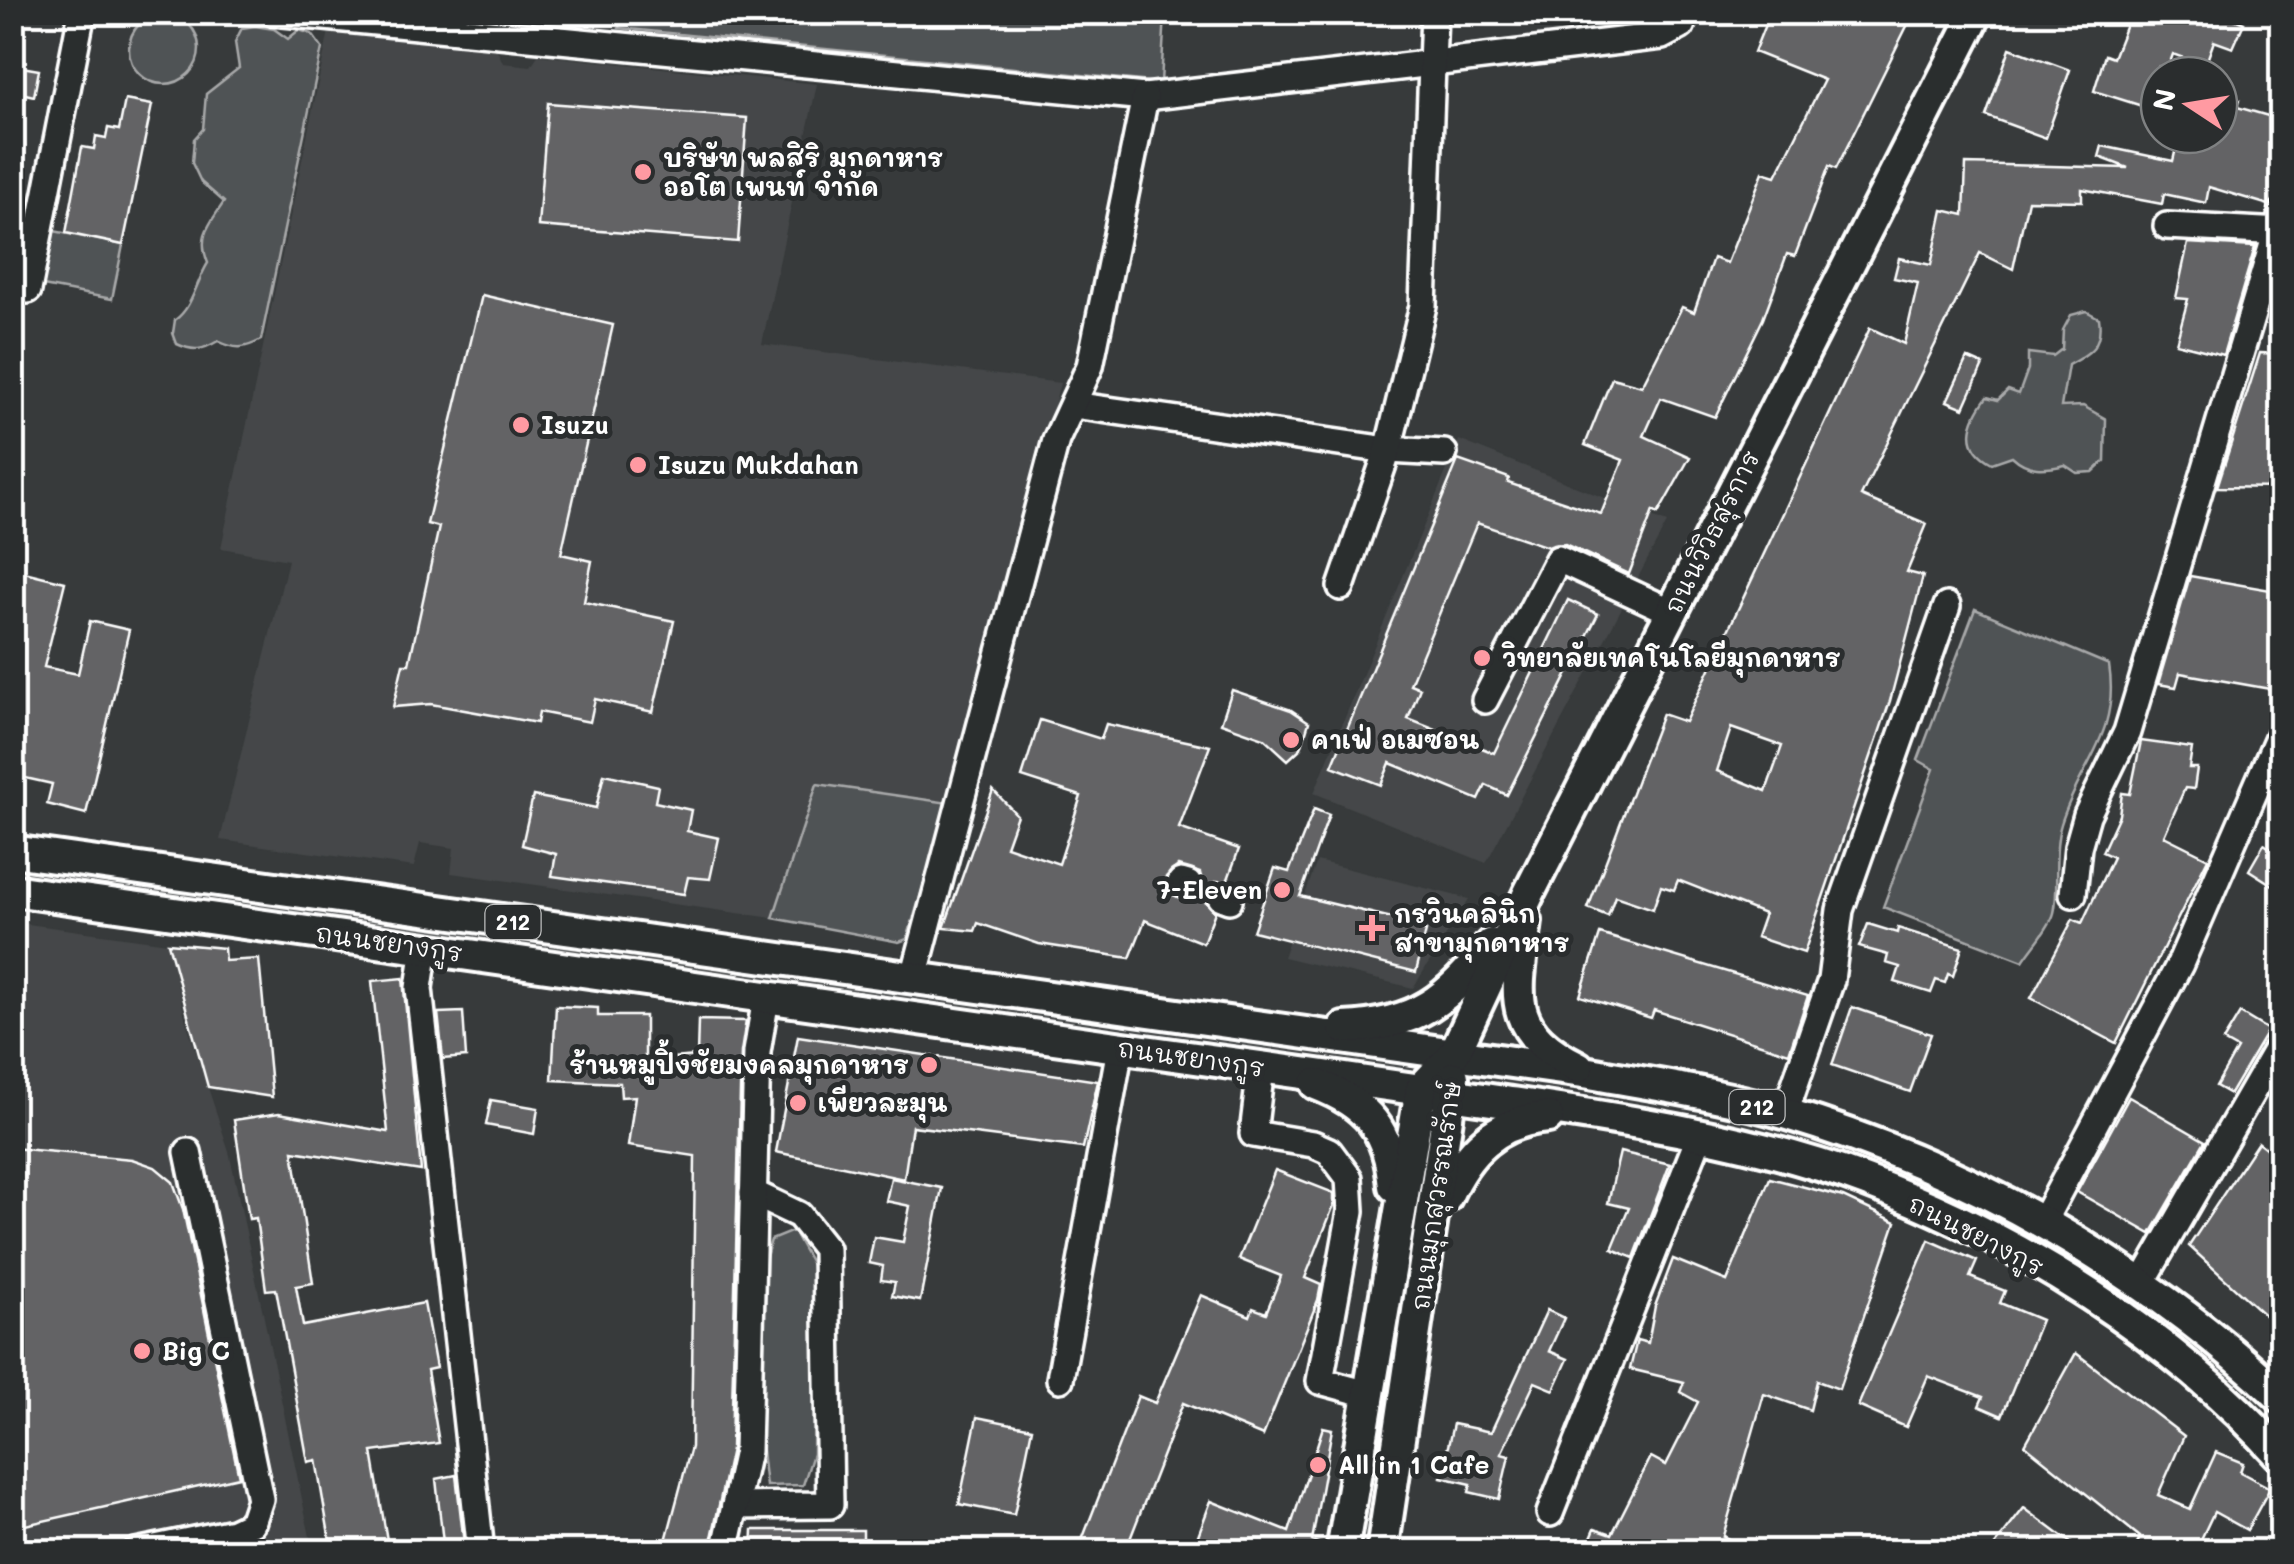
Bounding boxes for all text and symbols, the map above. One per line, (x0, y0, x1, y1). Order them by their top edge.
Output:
north arrow (2139, 55, 2239, 155)
text: N (2144, 85, 2183, 114)
place label: บริษัท พลสิริ มุกดาหาร ออโต เพนท์ จำกัด (663, 141, 943, 202)
marker: บริษัท พลสิริ มุกดาหาร ออโต เพนท์ จำกัด (632, 161, 654, 183)
place label: Isuzu (541, 408, 609, 440)
marker: Isuzu (510, 414, 532, 436)
street label: ถนนวิวิธสุรการ (1656, 444, 1770, 621)
place label: Isuzu Mukdahan (658, 448, 859, 480)
marker: Isuzu Mukdahan (627, 454, 649, 476)
place label: วิทยาลัยเทคโนโลยีมุกดาหาร (1501, 640, 1841, 678)
marker: วิทยาลัยเทคโนโลยีมุกดาหาร (1471, 647, 1493, 669)
place label: คาเฟ่ อเมซอน (1311, 723, 1480, 755)
marker: คาเฟ่ อเมซอน (1280, 729, 1302, 751)
place label: 7-Eleven (1157, 873, 1262, 905)
marker: 7-Eleven (1271, 879, 1293, 901)
place label: กรวินคลินิก สาขามุกดาหาร (1394, 897, 1569, 963)
road number: 212 (486, 905, 540, 939)
marker: กรวินคลินิก สาขามุกดาหาร (1359, 915, 1385, 941)
street label: ถนนชยางกูร (313, 916, 465, 973)
street label: ถนนชยางกูร (1115, 1031, 1267, 1088)
place label: ร้านหมูปิ้งชัยมงคลมุกดาหาร (569, 1039, 909, 1085)
marker: ร้านหมูปิ้งชัยมงคลมุกดาหาร (918, 1054, 940, 1076)
street label: ถนนมุกสุวรรณรักษ์ (1403, 1079, 1472, 1313)
place label: เพียวละมุน (818, 1085, 948, 1123)
road number: 212 (1730, 1090, 1784, 1124)
marker: เพียวละมุน (787, 1092, 809, 1114)
street label: ถนนชยางกูร (1901, 1186, 2050, 1286)
place label: Big C (162, 1334, 230, 1366)
marker: Big C (131, 1340, 153, 1362)
place label: All in 1 Cafe (1338, 1448, 1489, 1480)
marker: All in 1 Cafe (1307, 1454, 1329, 1476)

